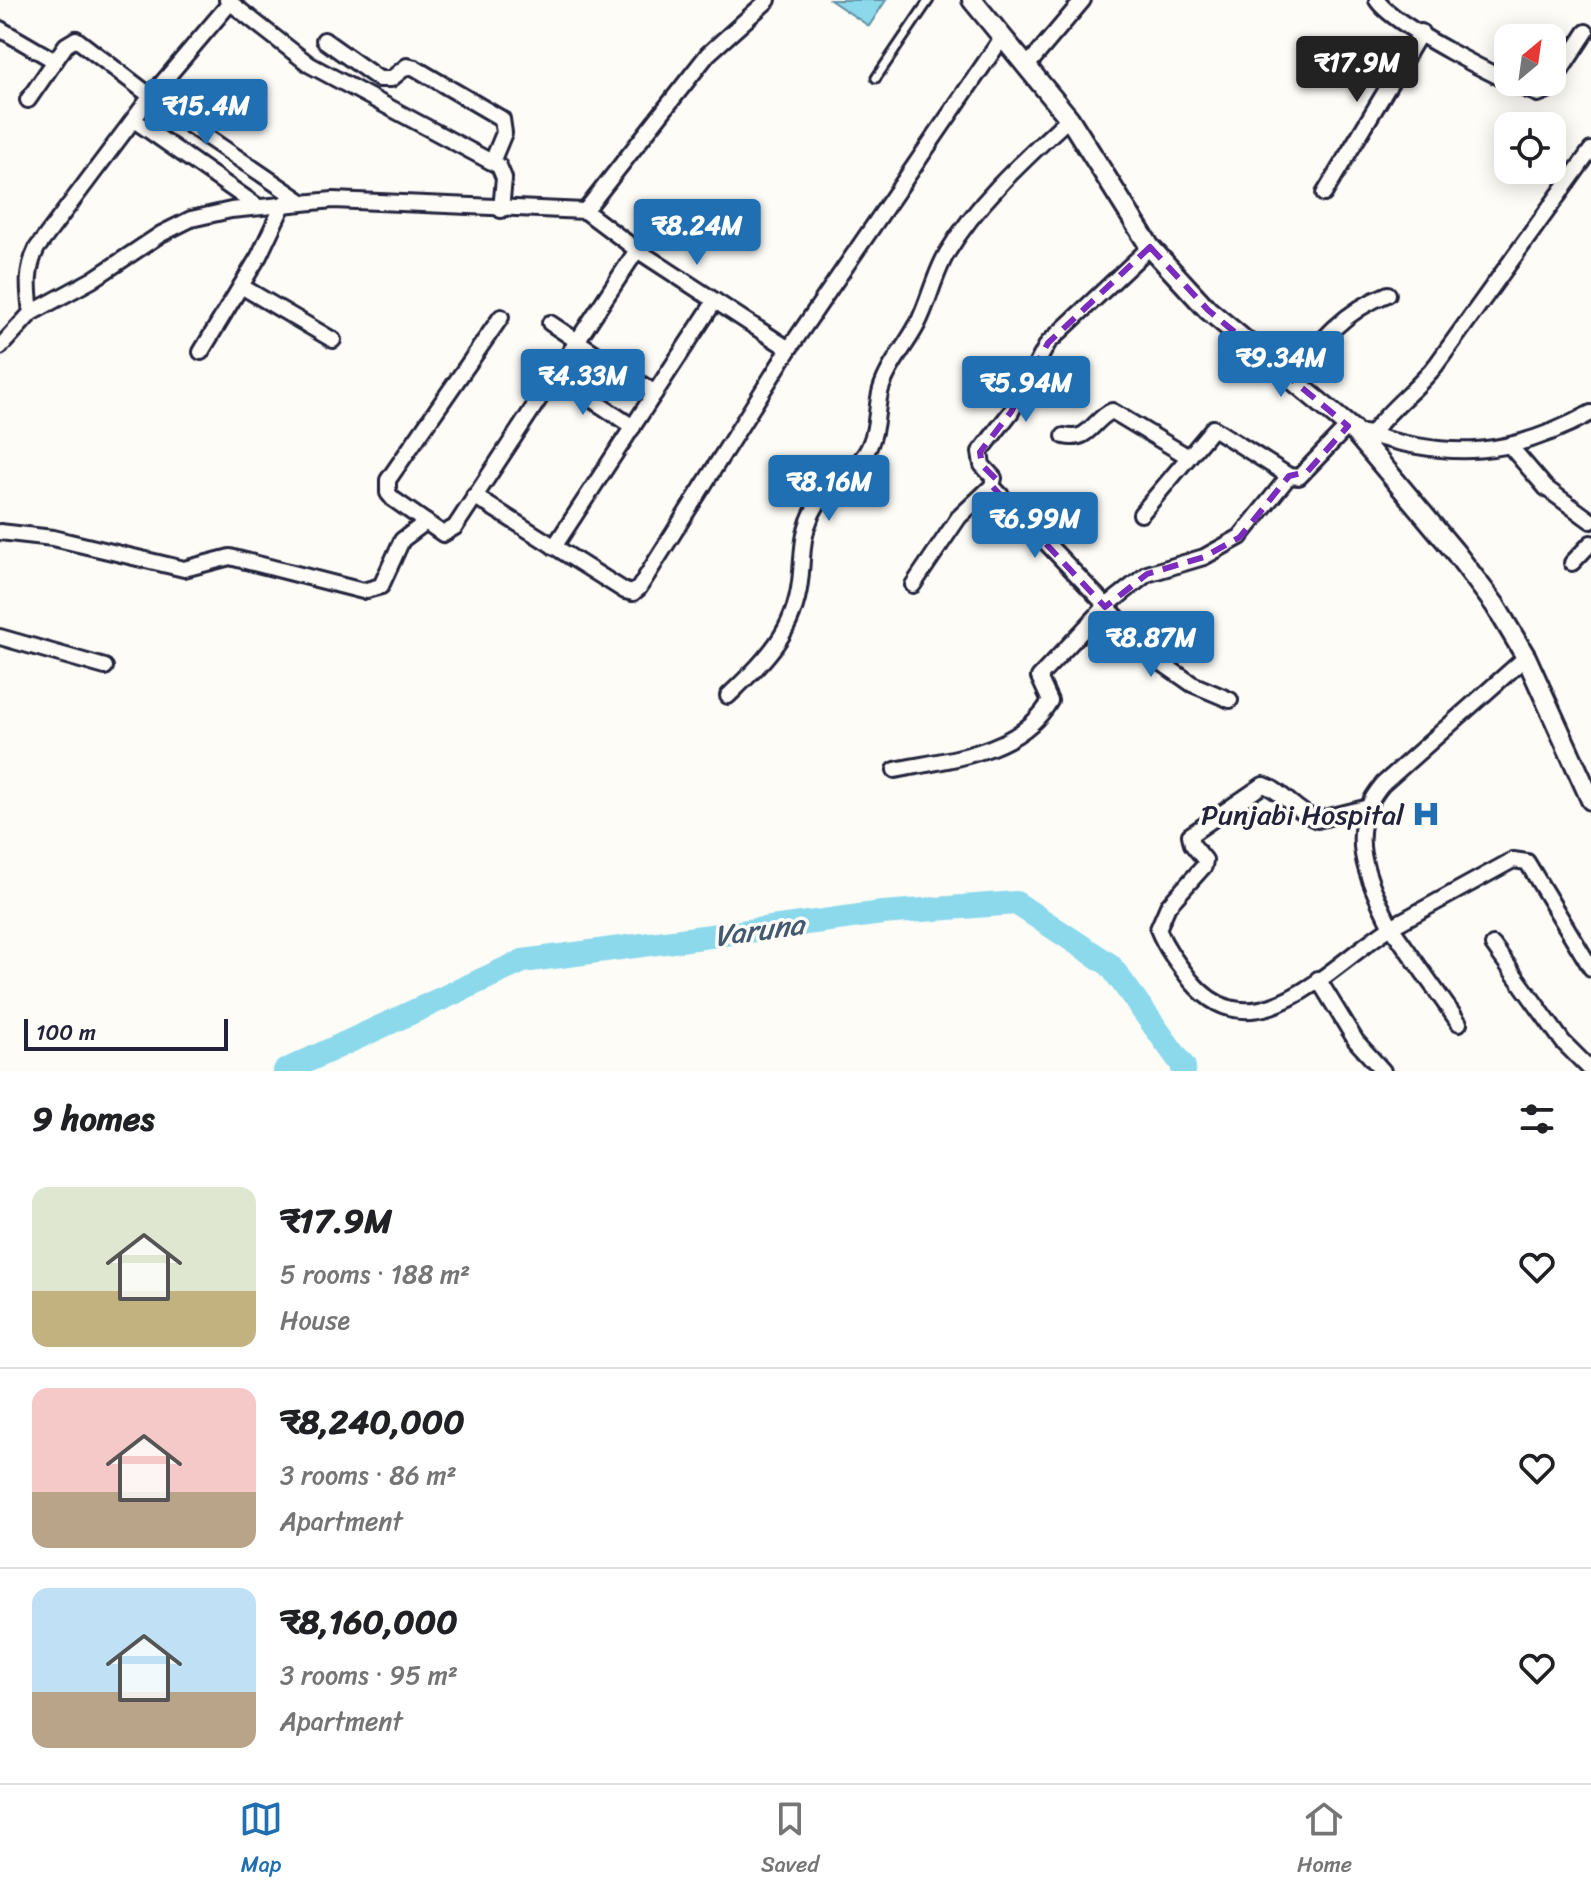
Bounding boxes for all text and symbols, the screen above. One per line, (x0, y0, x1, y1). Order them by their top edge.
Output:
north arrow (1494, 24, 1566, 96)
map controls (1494, 24, 1566, 184)
pin: ₹17.9M (1292, 36, 1422, 104)
text: ₹17.9M (1314, 39, 1400, 85)
pin: ₹15.4M (141, 79, 271, 147)
text: ₹15.4M (163, 82, 249, 128)
button: locate (1494, 112, 1566, 184)
pin: ₹8.24M (632, 199, 762, 267)
text: ₹8.24M (652, 202, 742, 248)
pin: ₹9.34M (1216, 331, 1346, 399)
text: ₹9.34M (1236, 334, 1326, 380)
pin: ₹4.33M (518, 349, 648, 417)
text: ₹4.33M (539, 352, 627, 398)
pin: ₹5.94M (961, 356, 1091, 424)
text: ₹5.94M (980, 359, 1072, 405)
pin: ₹8.16M (764, 455, 894, 523)
text: ₹8.16M (786, 458, 872, 504)
pin: ₹6.99M (970, 492, 1100, 560)
text: ₹6.99M (990, 495, 1080, 541)
pin: ₹8.87M (1086, 611, 1216, 679)
text: ₹8.87M (1106, 614, 1196, 660)
place label: Punjabi Hospital (1201, 790, 1405, 839)
hospital icon: Punjabi Hospital (1411, 799, 1441, 829)
water label: Varuna (710, 897, 810, 963)
text: 100 m (36, 1013, 96, 1052)
scale bar (24, 1015, 228, 1051)
text: 9 homes (32, 1089, 154, 1149)
icon: filters (1515, 1097, 1559, 1141)
text: ₹17.9M (280, 1191, 392, 1251)
icon: home (96, 1219, 192, 1315)
icon: heart (1515, 1245, 1559, 1289)
text: 5 rooms · 188 m² (280, 1251, 470, 1297)
text: House (280, 1297, 350, 1343)
text: ₹8,240,000 (280, 1392, 465, 1452)
icon: home (96, 1420, 192, 1516)
icon: heart (1515, 1446, 1559, 1490)
text: 3 rooms · 86 m² (280, 1452, 457, 1498)
text: Apartment (280, 1498, 403, 1544)
text: ₹8,160,000 (280, 1592, 458, 1652)
icon: home (96, 1620, 192, 1716)
icon: heart (1515, 1646, 1559, 1690)
text: 3 rooms · 95 m² (280, 1652, 458, 1698)
text: Apartment (280, 1698, 403, 1744)
tab: Map (239, 1797, 283, 1884)
tab: Saved (761, 1797, 819, 1884)
tab: Home (1297, 1797, 1352, 1884)

